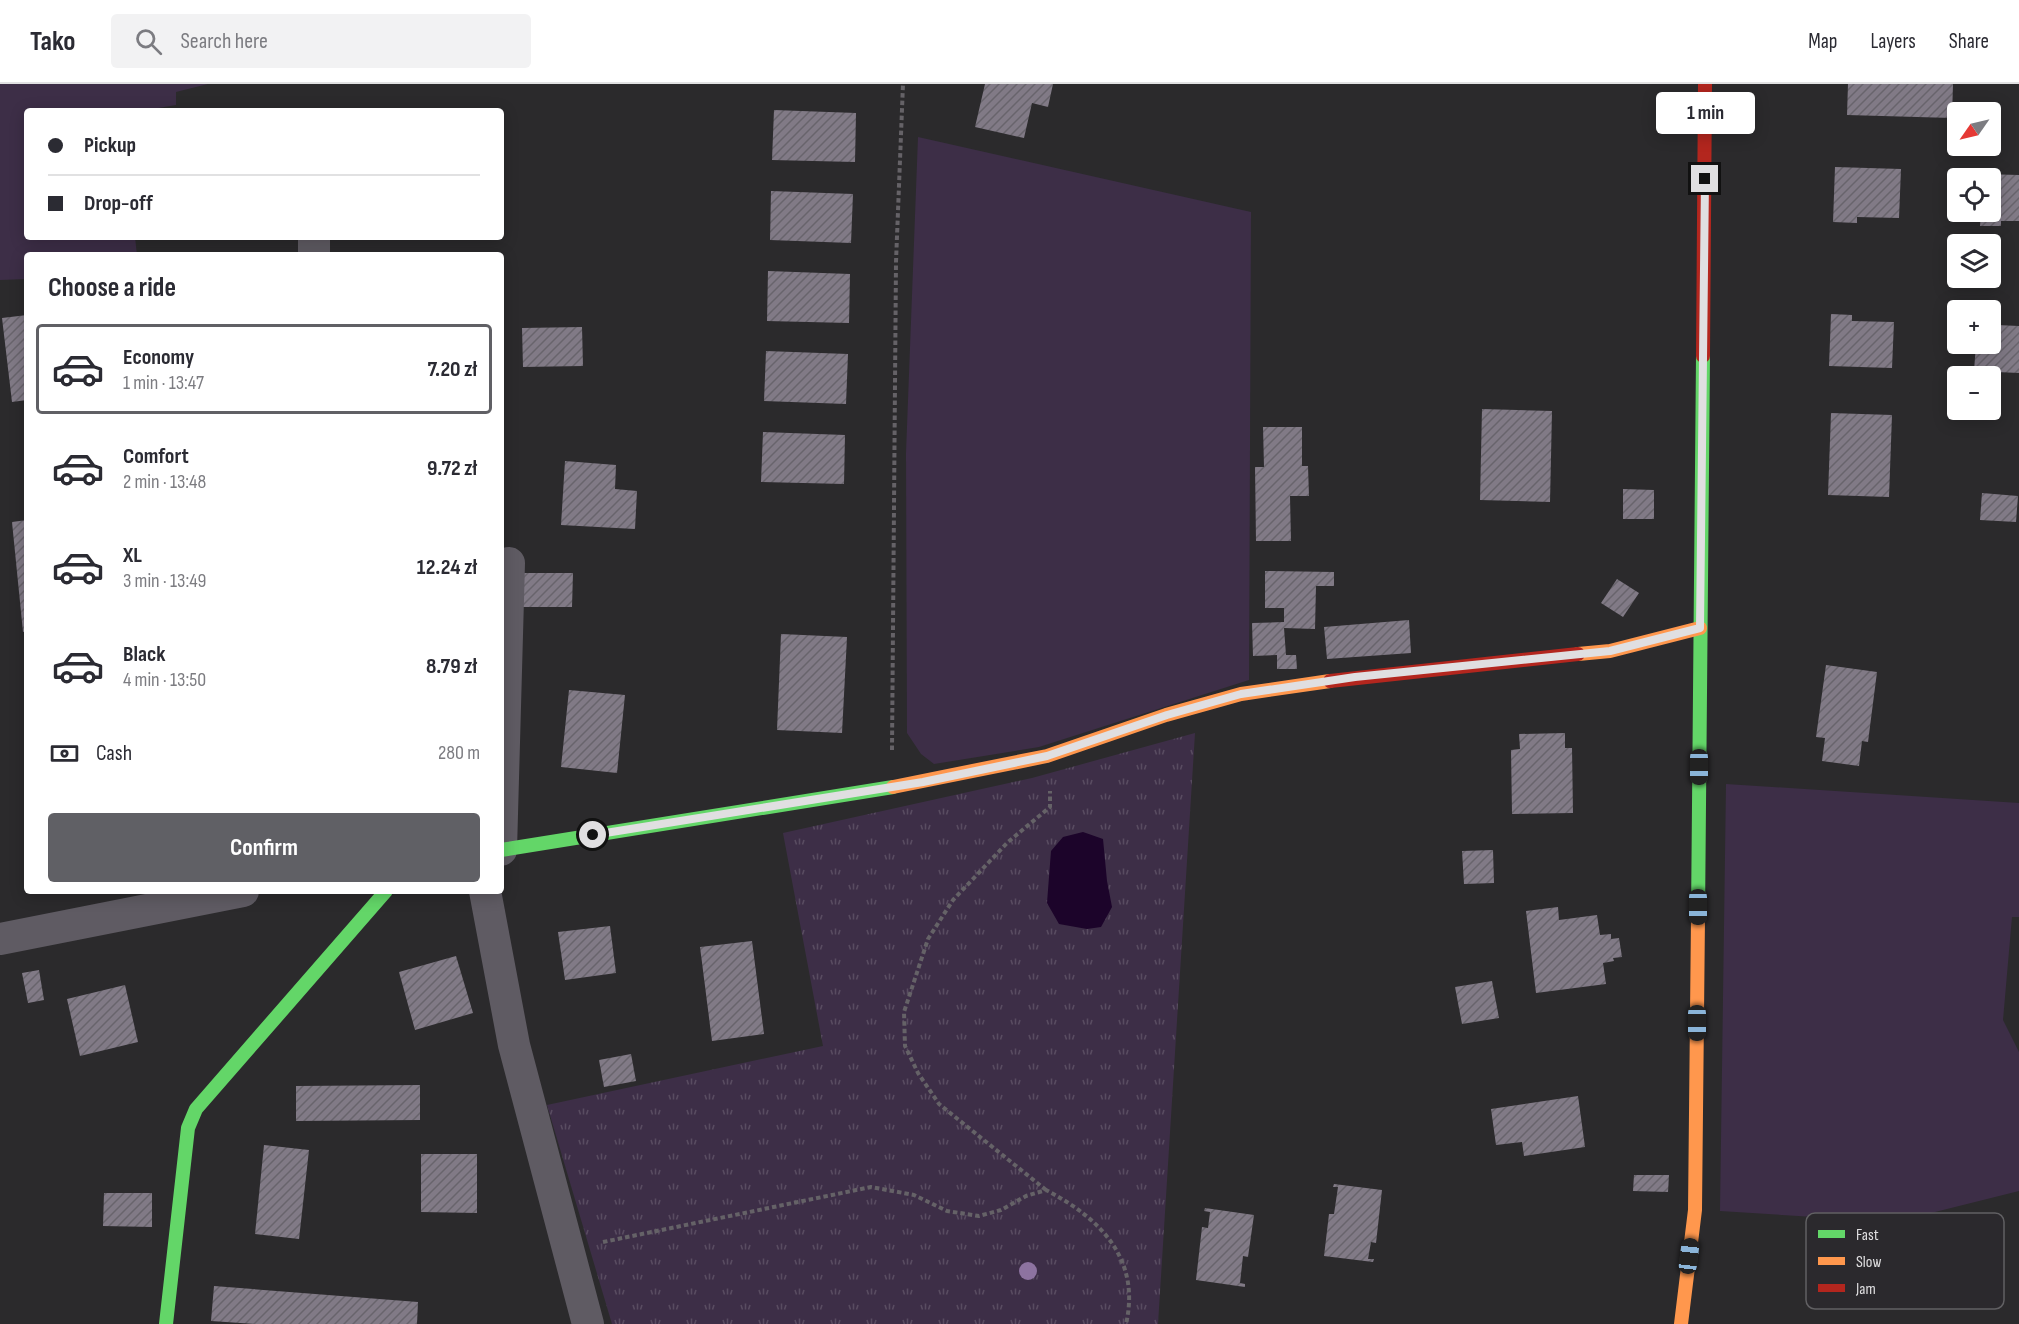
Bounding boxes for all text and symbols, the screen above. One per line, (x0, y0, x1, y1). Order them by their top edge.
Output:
search box (111, 14, 531, 68)
text: Tako (30, 25, 75, 58)
icon: search (132, 25, 165, 58)
text: Search here (180, 28, 268, 55)
text: Map (1808, 29, 1837, 54)
text: Layers (1870, 29, 1916, 54)
text: Share (1949, 29, 1989, 54)
callout: 1 min (1656, 92, 1754, 134)
text: 1 min (1687, 101, 1724, 125)
north arrow (1947, 102, 2001, 156)
map controls (1947, 102, 2001, 420)
text: Pickup (84, 132, 136, 159)
route end (1691, 165, 1718, 192)
button: locate (1947, 168, 2001, 222)
text: Drop-off (84, 190, 153, 217)
button: layers (1947, 234, 2001, 288)
text: Choose a ride (48, 272, 176, 304)
button: + (1947, 300, 2001, 354)
icon: car (51, 342, 105, 396)
text: Economy (123, 344, 194, 371)
text: 7.20 zł (427, 356, 477, 383)
button: − (1947, 366, 2001, 420)
text: 1 min · 13:47 (123, 371, 204, 395)
icon: car (51, 441, 105, 495)
text: Comfort (123, 443, 189, 470)
text: 9.72 zł (427, 455, 477, 482)
text: 2 min · 13:48 (123, 470, 206, 494)
icon: car (51, 540, 105, 594)
text: XL (123, 542, 142, 569)
text: 12.24 zł (417, 554, 477, 581)
text: 3 min · 13:49 (123, 569, 206, 593)
icon: car (51, 639, 105, 693)
text: Black (123, 641, 165, 668)
text: 8.79 zł (426, 653, 477, 680)
text: 4 min · 13:50 (123, 668, 206, 692)
icon: cash (48, 737, 81, 770)
text: Cash (96, 740, 132, 767)
text: 280 m (438, 741, 480, 765)
car (1690, 749, 1708, 785)
button: Confirm (48, 813, 480, 882)
route start (579, 821, 606, 848)
car (1689, 889, 1707, 925)
car (1688, 1005, 1706, 1041)
legend (1806, 1213, 2004, 1309)
text: Fast (1856, 1226, 1879, 1245)
car (1678, 1237, 1700, 1275)
text: Slow (1856, 1253, 1881, 1272)
text: Jam (1855, 1280, 1876, 1299)

